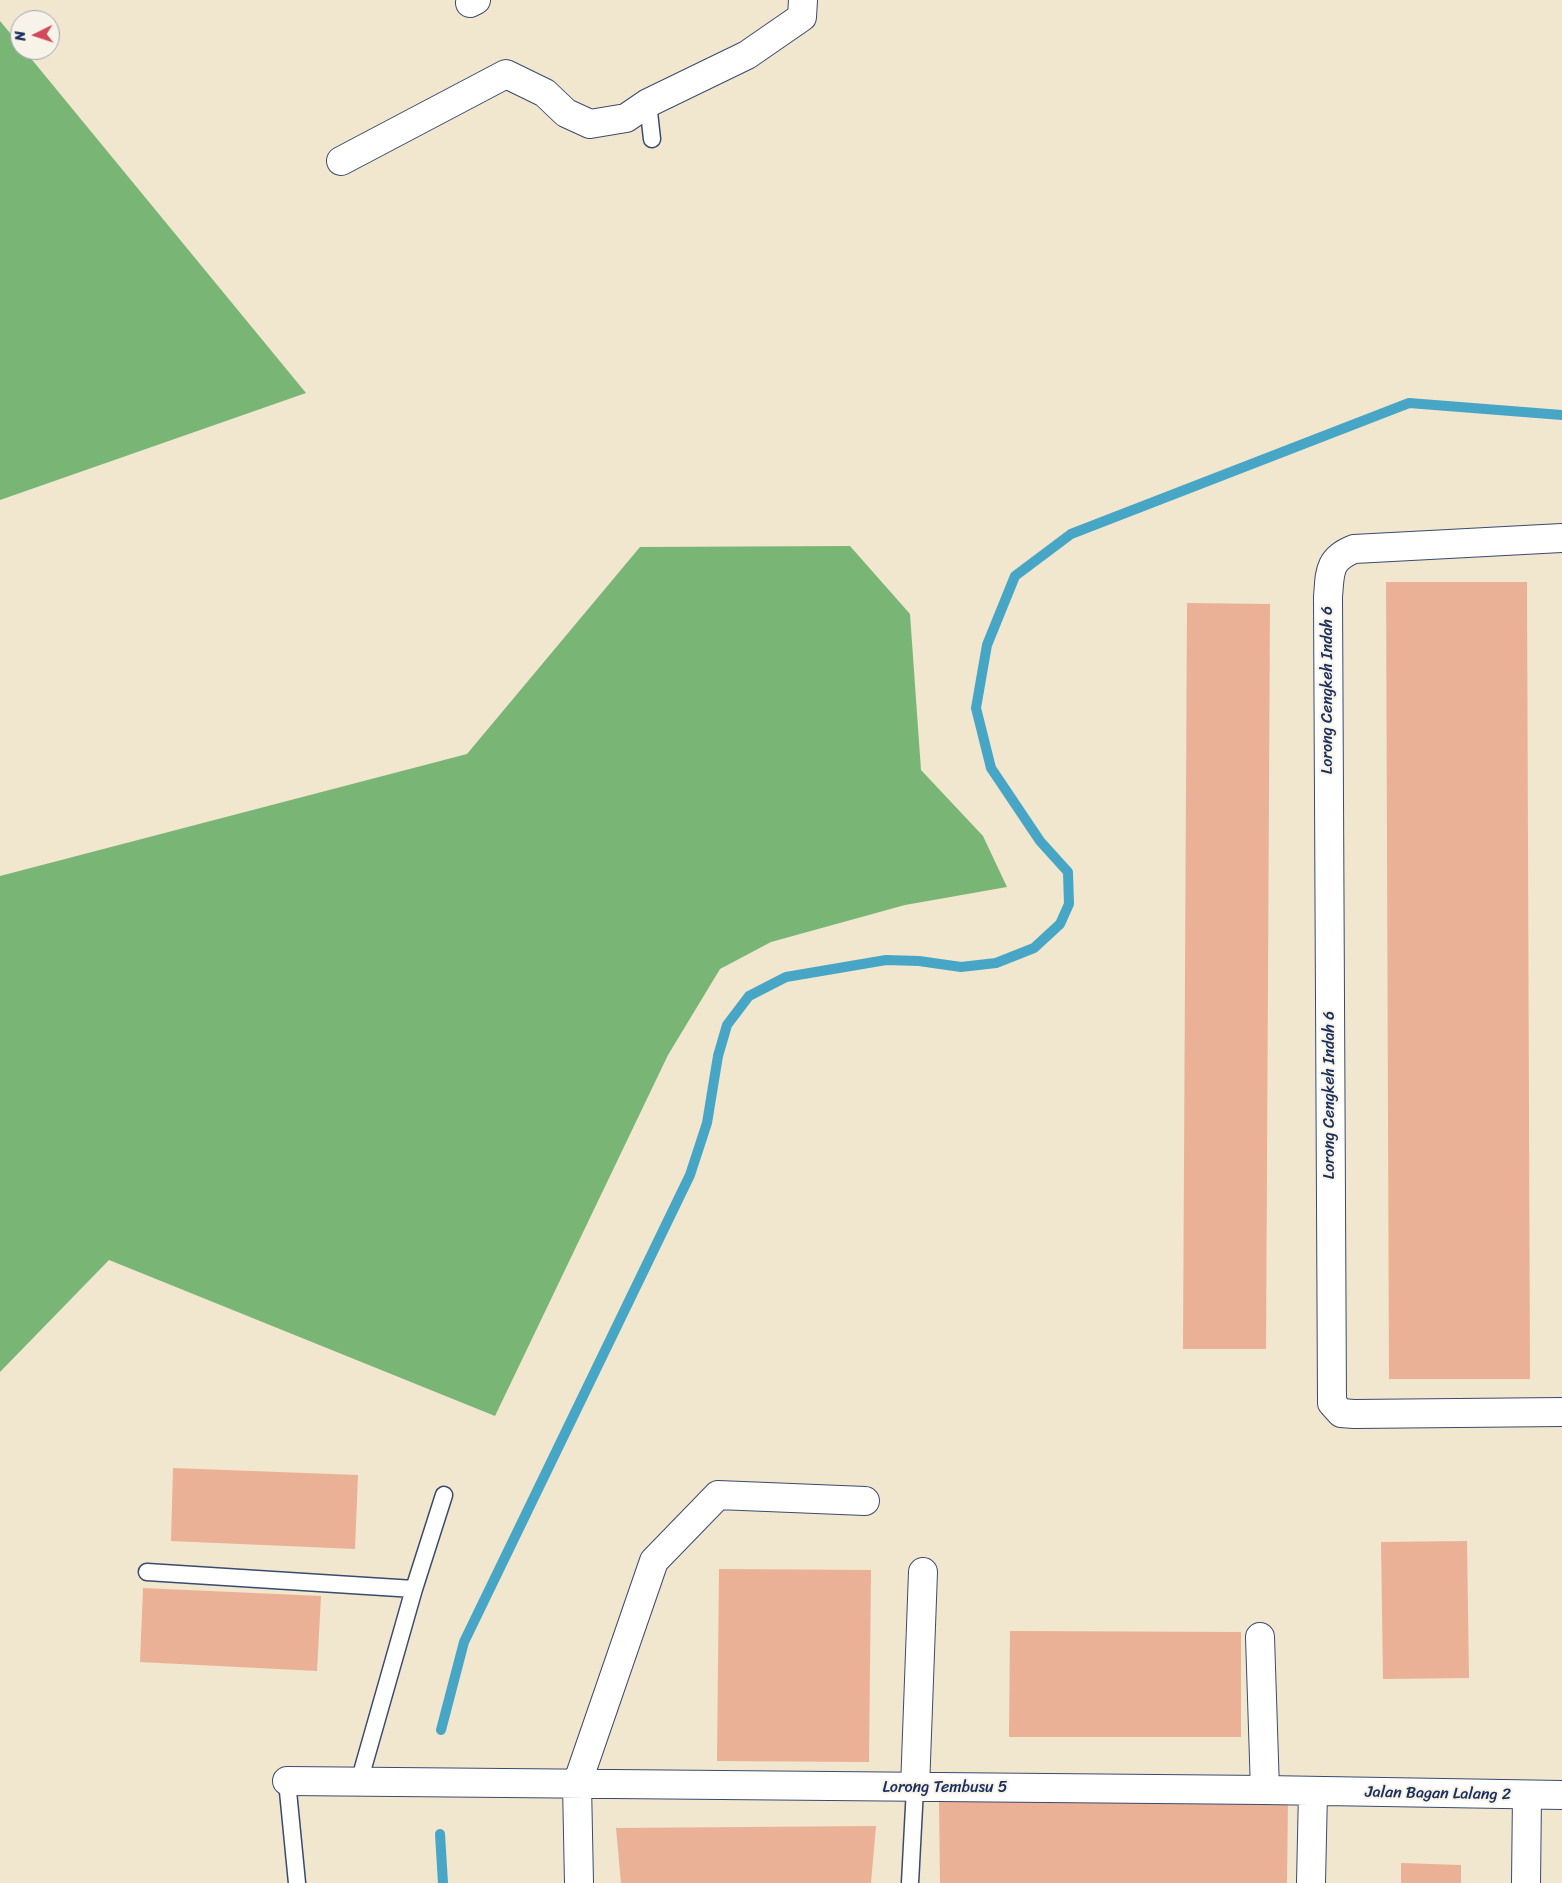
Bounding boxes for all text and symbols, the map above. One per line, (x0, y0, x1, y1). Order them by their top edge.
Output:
north arrow (10, 10, 60, 60)
text: N (8, 30, 33, 42)
street label: Lorong Cengkeh Indah 6 (1318, 606, 1338, 774)
street label: Lorong Cengkeh Indah 6 (1320, 1011, 1340, 1179)
street label: Lorong Tembusu 5 (882, 1778, 1008, 1798)
street label: Jalan Bagan Lalang 2 (1365, 1783, 1511, 1805)

